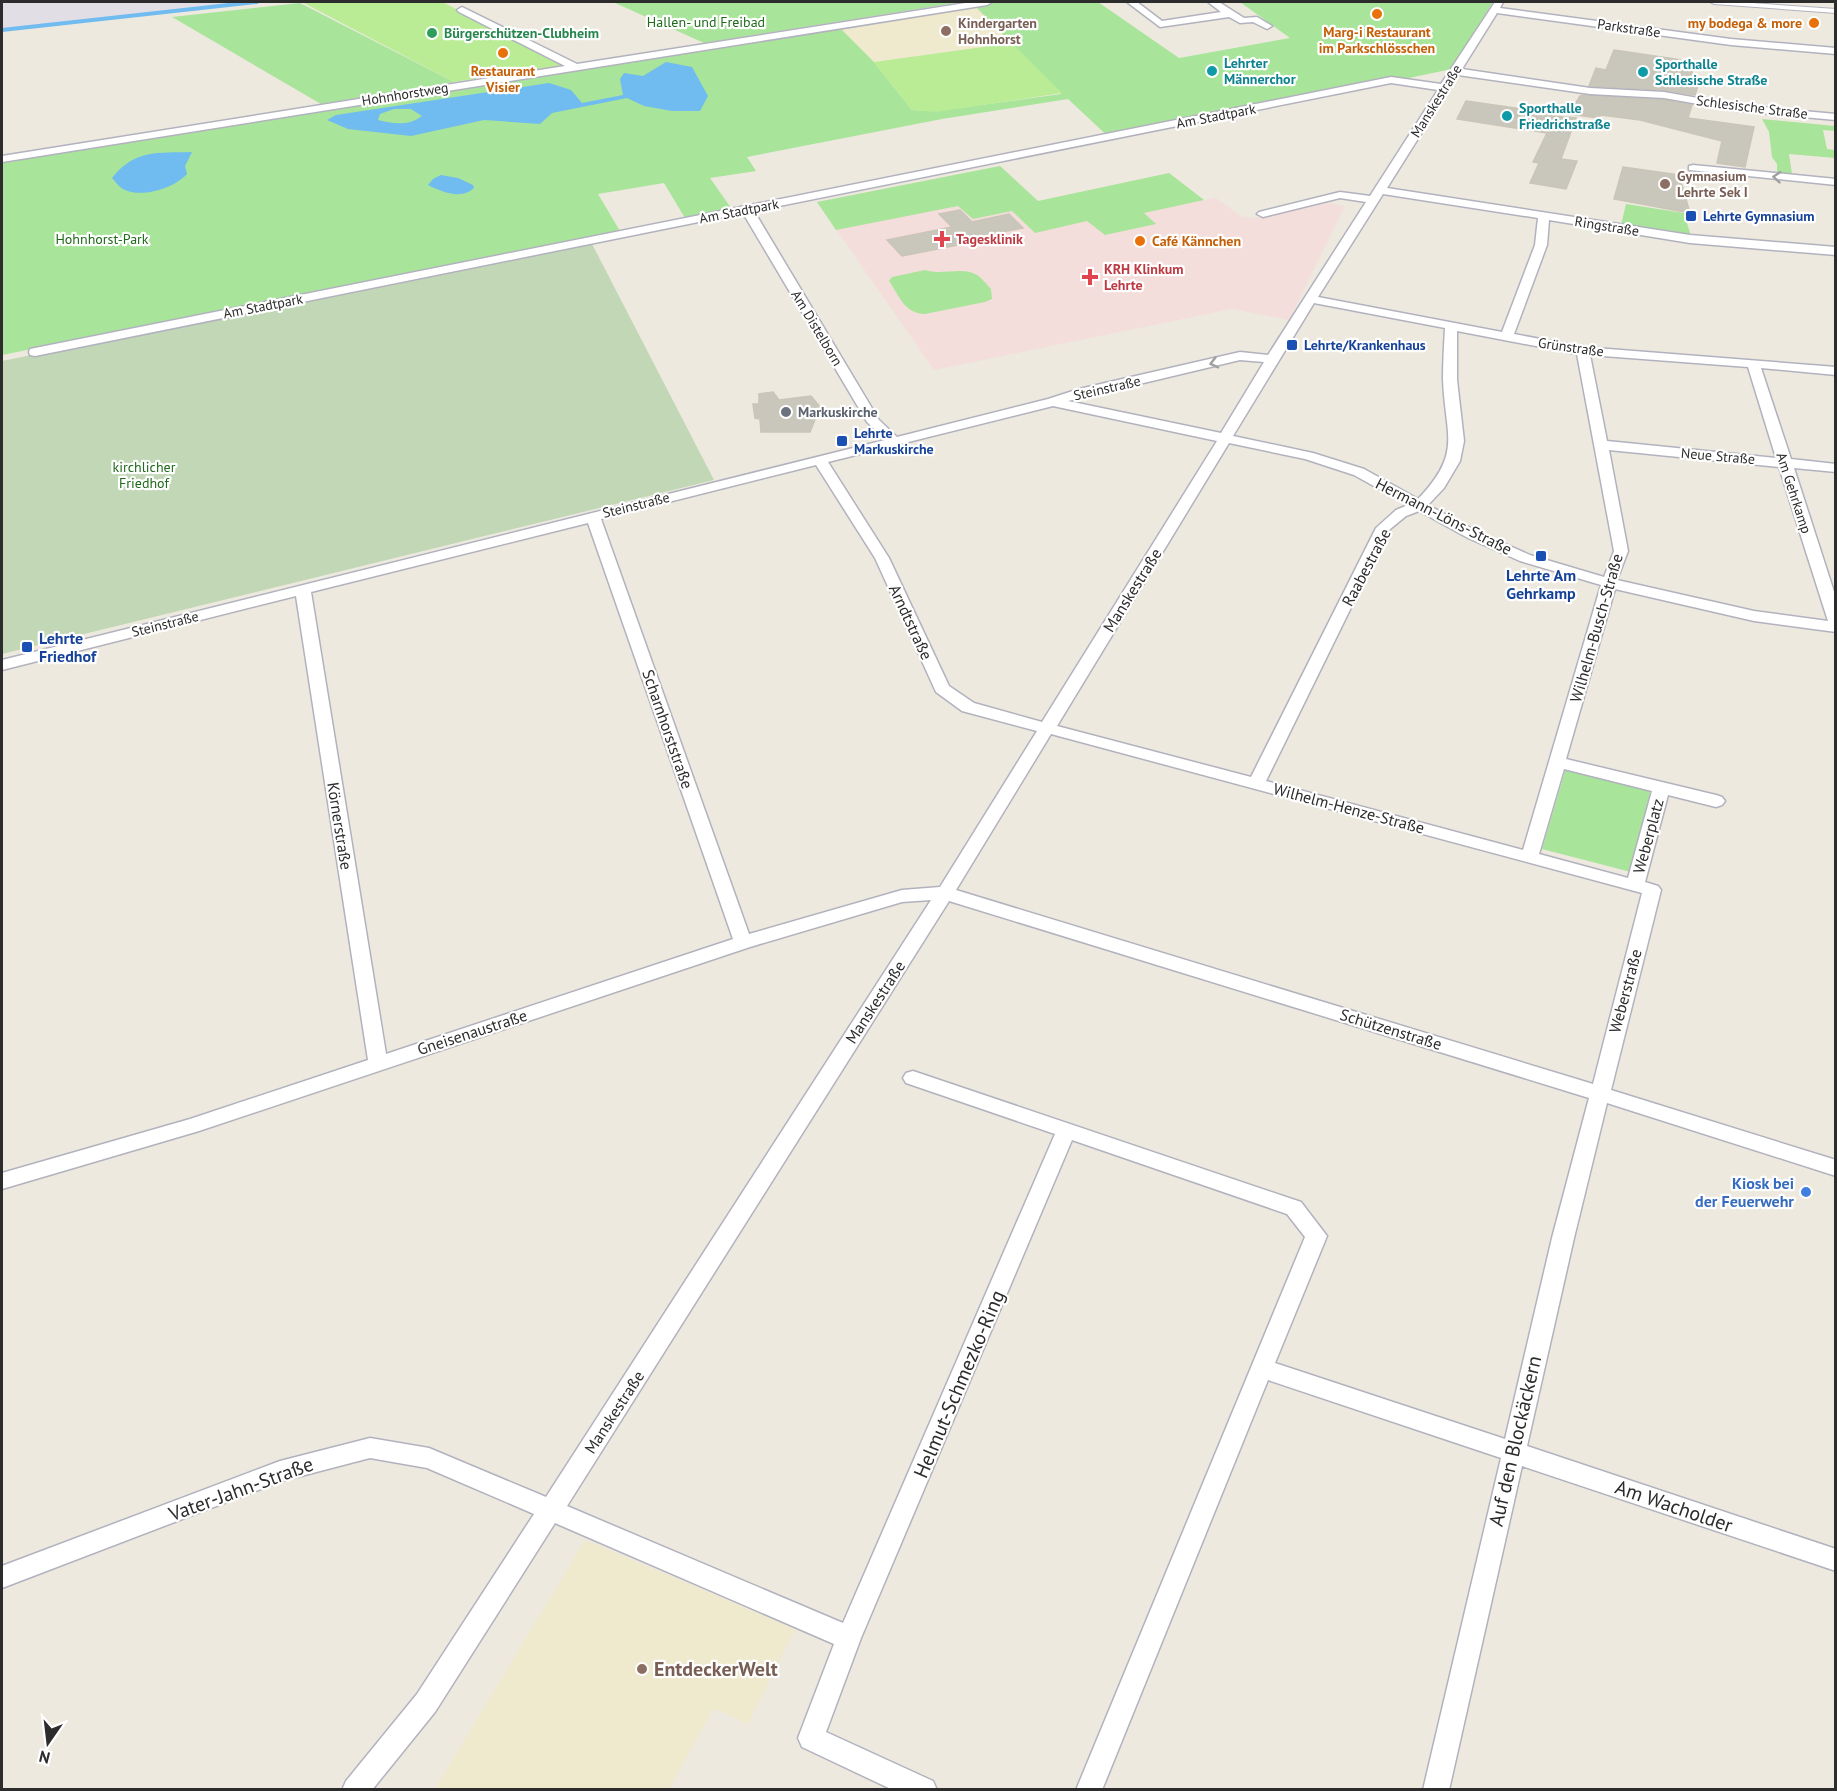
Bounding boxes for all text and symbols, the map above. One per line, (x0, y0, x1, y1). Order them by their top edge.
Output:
marker: Marg-i Restaurant im Parkschlösschen (1370, 7, 1384, 21)
park label: Hallen- und Freibad (647, 13, 765, 31)
place label: Kindergarten Hohnhorst (958, 14, 1037, 48)
place label: my bodega & more (1688, 14, 1802, 32)
street label: Parkstraße (1596, 15, 1662, 41)
marker: my bodega & more (1807, 16, 1821, 30)
place label: Marg-i Restaurant im Parkschlösschen (1319, 23, 1435, 57)
place label: Bürgerschützen-Clubheim (444, 24, 599, 42)
marker: Kindergarten Hohnhorst (939, 24, 953, 38)
marker: Bürgerschützen-Clubheim (425, 26, 439, 40)
marker: Restaurant Visier (496, 46, 510, 60)
place label: Lehrter Männerchor (1224, 54, 1296, 88)
place label: Sporthalle Schlesische Straße (1655, 55, 1767, 89)
street label: Manskestraße (1406, 61, 1466, 141)
place label: Restaurant Visier (471, 62, 535, 96)
marker: Lehrter Männerchor (1205, 64, 1219, 78)
marker: Sporthalle Schlesische Straße (1636, 65, 1650, 79)
street label: Hohnhorstweg (360, 78, 450, 110)
street label: Schlesische Straße (1695, 91, 1809, 123)
street label: Am Stadtpark (1175, 99, 1258, 133)
place label: Sporthalle Friedrichstraße (1519, 99, 1610, 133)
marker: Sporthalle Friedrichstraße (1500, 109, 1514, 123)
place label: Gymnasium Lehrte Sek I (1677, 167, 1748, 201)
one-way arrow (1773, 170, 1782, 183)
marker: Gymnasium Lehrte Sek I (1658, 177, 1672, 191)
street label: Am Stadtpark (698, 194, 781, 228)
place label: Lehrte Gymnasium (1703, 207, 1815, 225)
marker: Lehrte Gymnasium (1684, 209, 1698, 223)
street label: Ringstraße (1573, 212, 1641, 240)
park label: Hohnhorst-Park (55, 230, 149, 248)
marker: Tagesklinik (933, 230, 951, 248)
place label: Tagesklinik (956, 230, 1023, 248)
place label: Café Kännchen (1152, 232, 1241, 250)
marker: Café Kännchen (1133, 234, 1147, 248)
place label: KRH Klinkum Lehrte (1104, 260, 1184, 294)
marker: KRH Klinkum Lehrte (1081, 268, 1099, 286)
street label: Am Distelborn (787, 287, 847, 369)
street label: Am Stadtpark (222, 289, 305, 323)
street label: Grünstraße (1537, 333, 1605, 361)
place label: Lehrte/Krankenhaus (1304, 336, 1426, 354)
marker: Lehrte/Krankenhaus (1285, 338, 1299, 352)
one-way arrow (1209, 355, 1219, 368)
street label: Steinstraße (1072, 372, 1142, 404)
place label: Markuskirche (798, 403, 878, 421)
marker: Markuskirche (779, 405, 793, 419)
place label: Lehrte Markuskirche (854, 424, 934, 458)
marker: Lehrte Markuskirche (835, 434, 849, 448)
street label: Neue Straße (1680, 444, 1756, 468)
street label: Am Gehrkamp (1772, 450, 1816, 536)
park label: kirchlicher Friedhof (113, 458, 176, 492)
street label: Hermann-Löns-Straße (1372, 473, 1516, 559)
street label: Steinstraße (601, 488, 671, 522)
street label: Raabestraße (1337, 525, 1395, 609)
street label: Manskestraße (1098, 544, 1166, 636)
marker: Lehrte Am Gehrkamp (1534, 549, 1548, 563)
street label: Wilhelm-Busch-Straße (1565, 551, 1627, 705)
place label: Lehrte Am Gehrkamp (1506, 565, 1576, 603)
street label: Arndtstraße (885, 581, 937, 663)
street label: Steinstraße (130, 607, 200, 641)
place label: Lehrte Friedhof (39, 628, 97, 666)
marker: Lehrte Friedhof (20, 640, 34, 654)
street label: Scharnhorststraße (638, 667, 698, 791)
street label: Wilhelm-Henze-Straße (1271, 778, 1427, 838)
street label: Körnerstraße (323, 781, 357, 871)
street label: Weberplatz (1628, 796, 1668, 876)
street label: Weberstraße (1604, 947, 1646, 1035)
street label: Manskestraße (841, 957, 909, 1047)
street label: Schützenstraße (1338, 1004, 1444, 1054)
street label: Gneisenaustraße (415, 1005, 529, 1059)
place label: Kiosk bei der Feuerwehr (1695, 1173, 1794, 1211)
marker: Kiosk bei der Feuerwehr (1799, 1185, 1813, 1199)
street label: Helmut-Schmezko-Ring (908, 1286, 1010, 1482)
street label: Auf den Blockäckern (1483, 1353, 1547, 1529)
street label: Manskestraße (580, 1367, 648, 1457)
street label: Vater-Jahn-Straße (164, 1451, 317, 1528)
street label: Am Wacholder (1612, 1474, 1736, 1538)
place label: EntdeckerWelt (654, 1656, 778, 1682)
marker: EntdeckerWelt (635, 1662, 649, 1676)
north arrow (18, 1713, 78, 1773)
text: N (37, 1747, 52, 1769)

